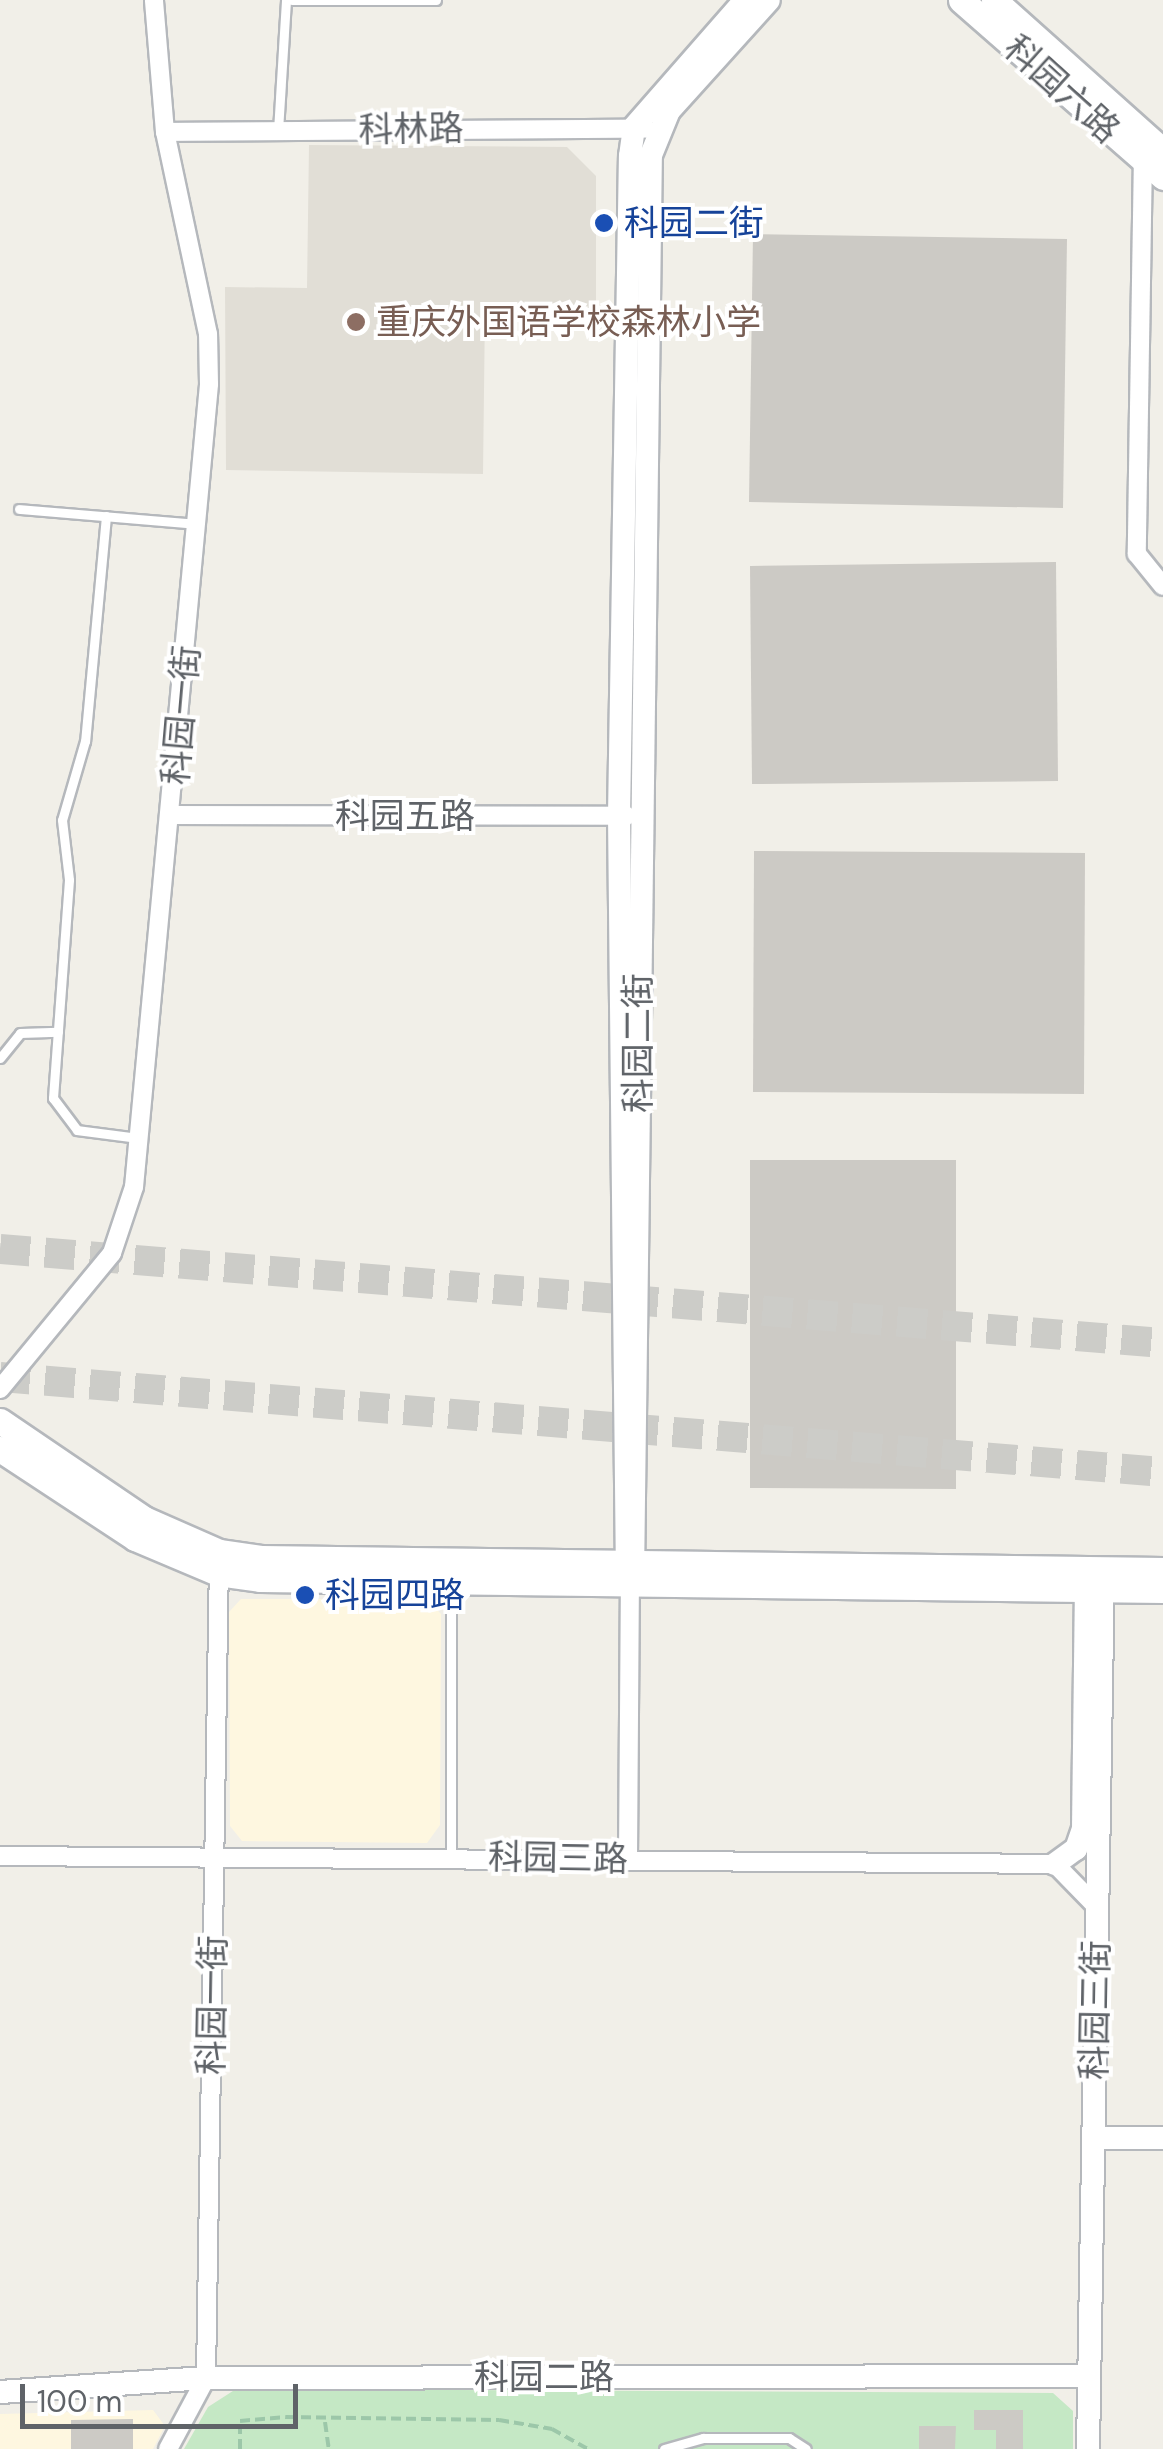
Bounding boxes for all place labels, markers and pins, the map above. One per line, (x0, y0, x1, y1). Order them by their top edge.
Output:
place label: 科园二街 (624, 202, 764, 244)
marker: 科园二街 (593, 212, 615, 234)
place label: 重庆外国语学校森林小学 (376, 301, 761, 343)
marker: 重庆外国语学校森林小学 (345, 311, 367, 333)
place label: 科园四路 (325, 1574, 465, 1616)
marker: 科园四路 (294, 1584, 316, 1606)

